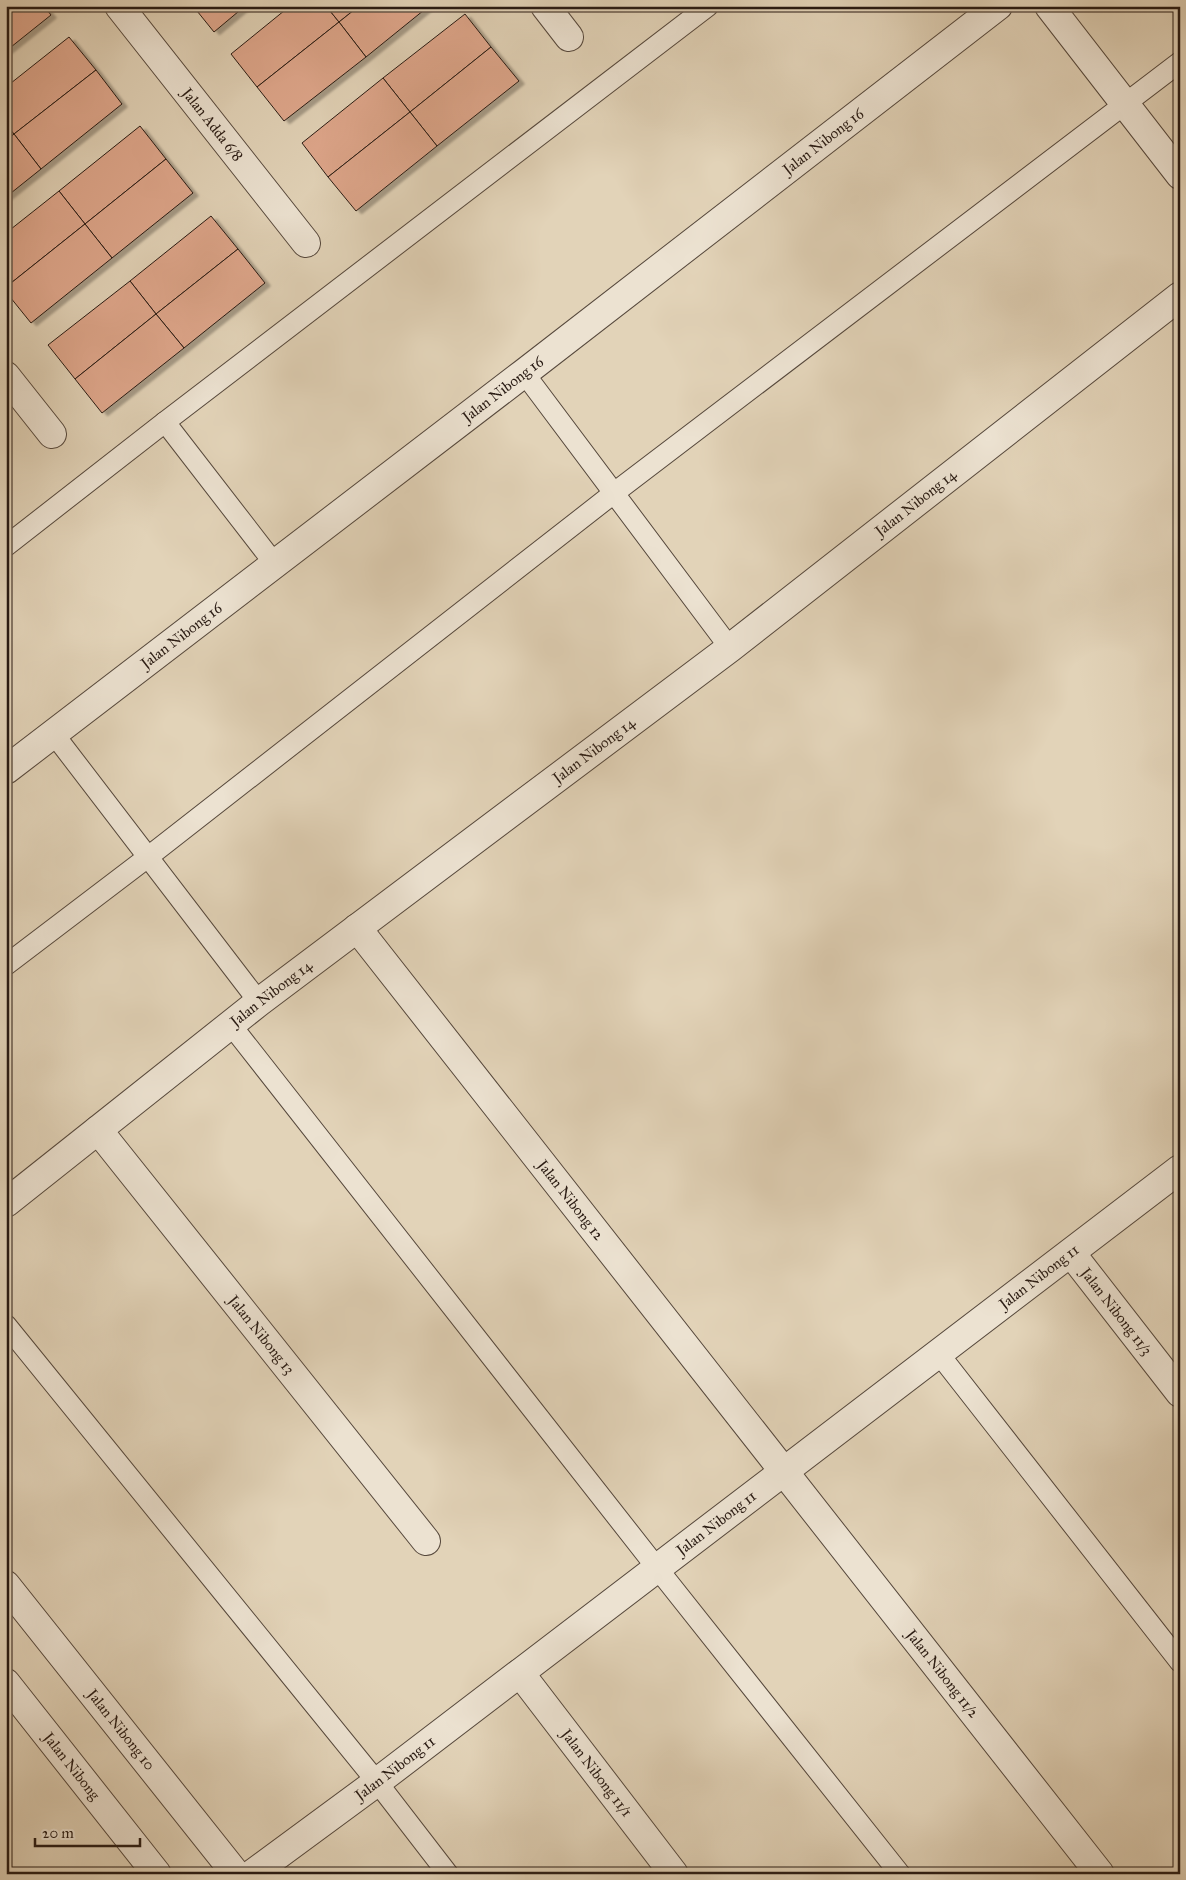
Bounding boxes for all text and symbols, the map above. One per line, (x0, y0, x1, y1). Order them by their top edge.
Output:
street label: Jalan Adda 6/8 (176, 83, 247, 165)
street label: Jalan Nibong 16 (778, 104, 868, 180)
street label: Jalan Nibong 16 (457, 352, 548, 428)
street label: Jalan Nibong 14 (870, 465, 960, 542)
street label: Jalan Nibong 16 (136, 598, 227, 674)
street label: Jalan Nibong 14 (548, 713, 639, 789)
street label: Jalan Nibong 14 (225, 956, 316, 1032)
street label: Jalan Nibong 12 (532, 1155, 608, 1244)
street label: Jalan Nibong 11 (994, 1240, 1083, 1315)
street label: Jalan Nibong 11/3 (1075, 1263, 1156, 1359)
street label: Jalan Nibong 13 (222, 1290, 298, 1378)
street label: Jalan Nibong 11 (671, 1487, 760, 1561)
street label: Jalan Nibong 11/2 (900, 1624, 983, 1722)
street label: Jalan Nibong 10 (81, 1684, 159, 1774)
street label: Jalan Nibong 11/1 (555, 1724, 636, 1821)
street label: Jalan Nibong (38, 1727, 104, 1804)
street label: Jalan Nibong 11 (350, 1732, 439, 1806)
scale bar (35, 1815, 140, 1847)
text: 20 m (42, 1824, 74, 1842)

